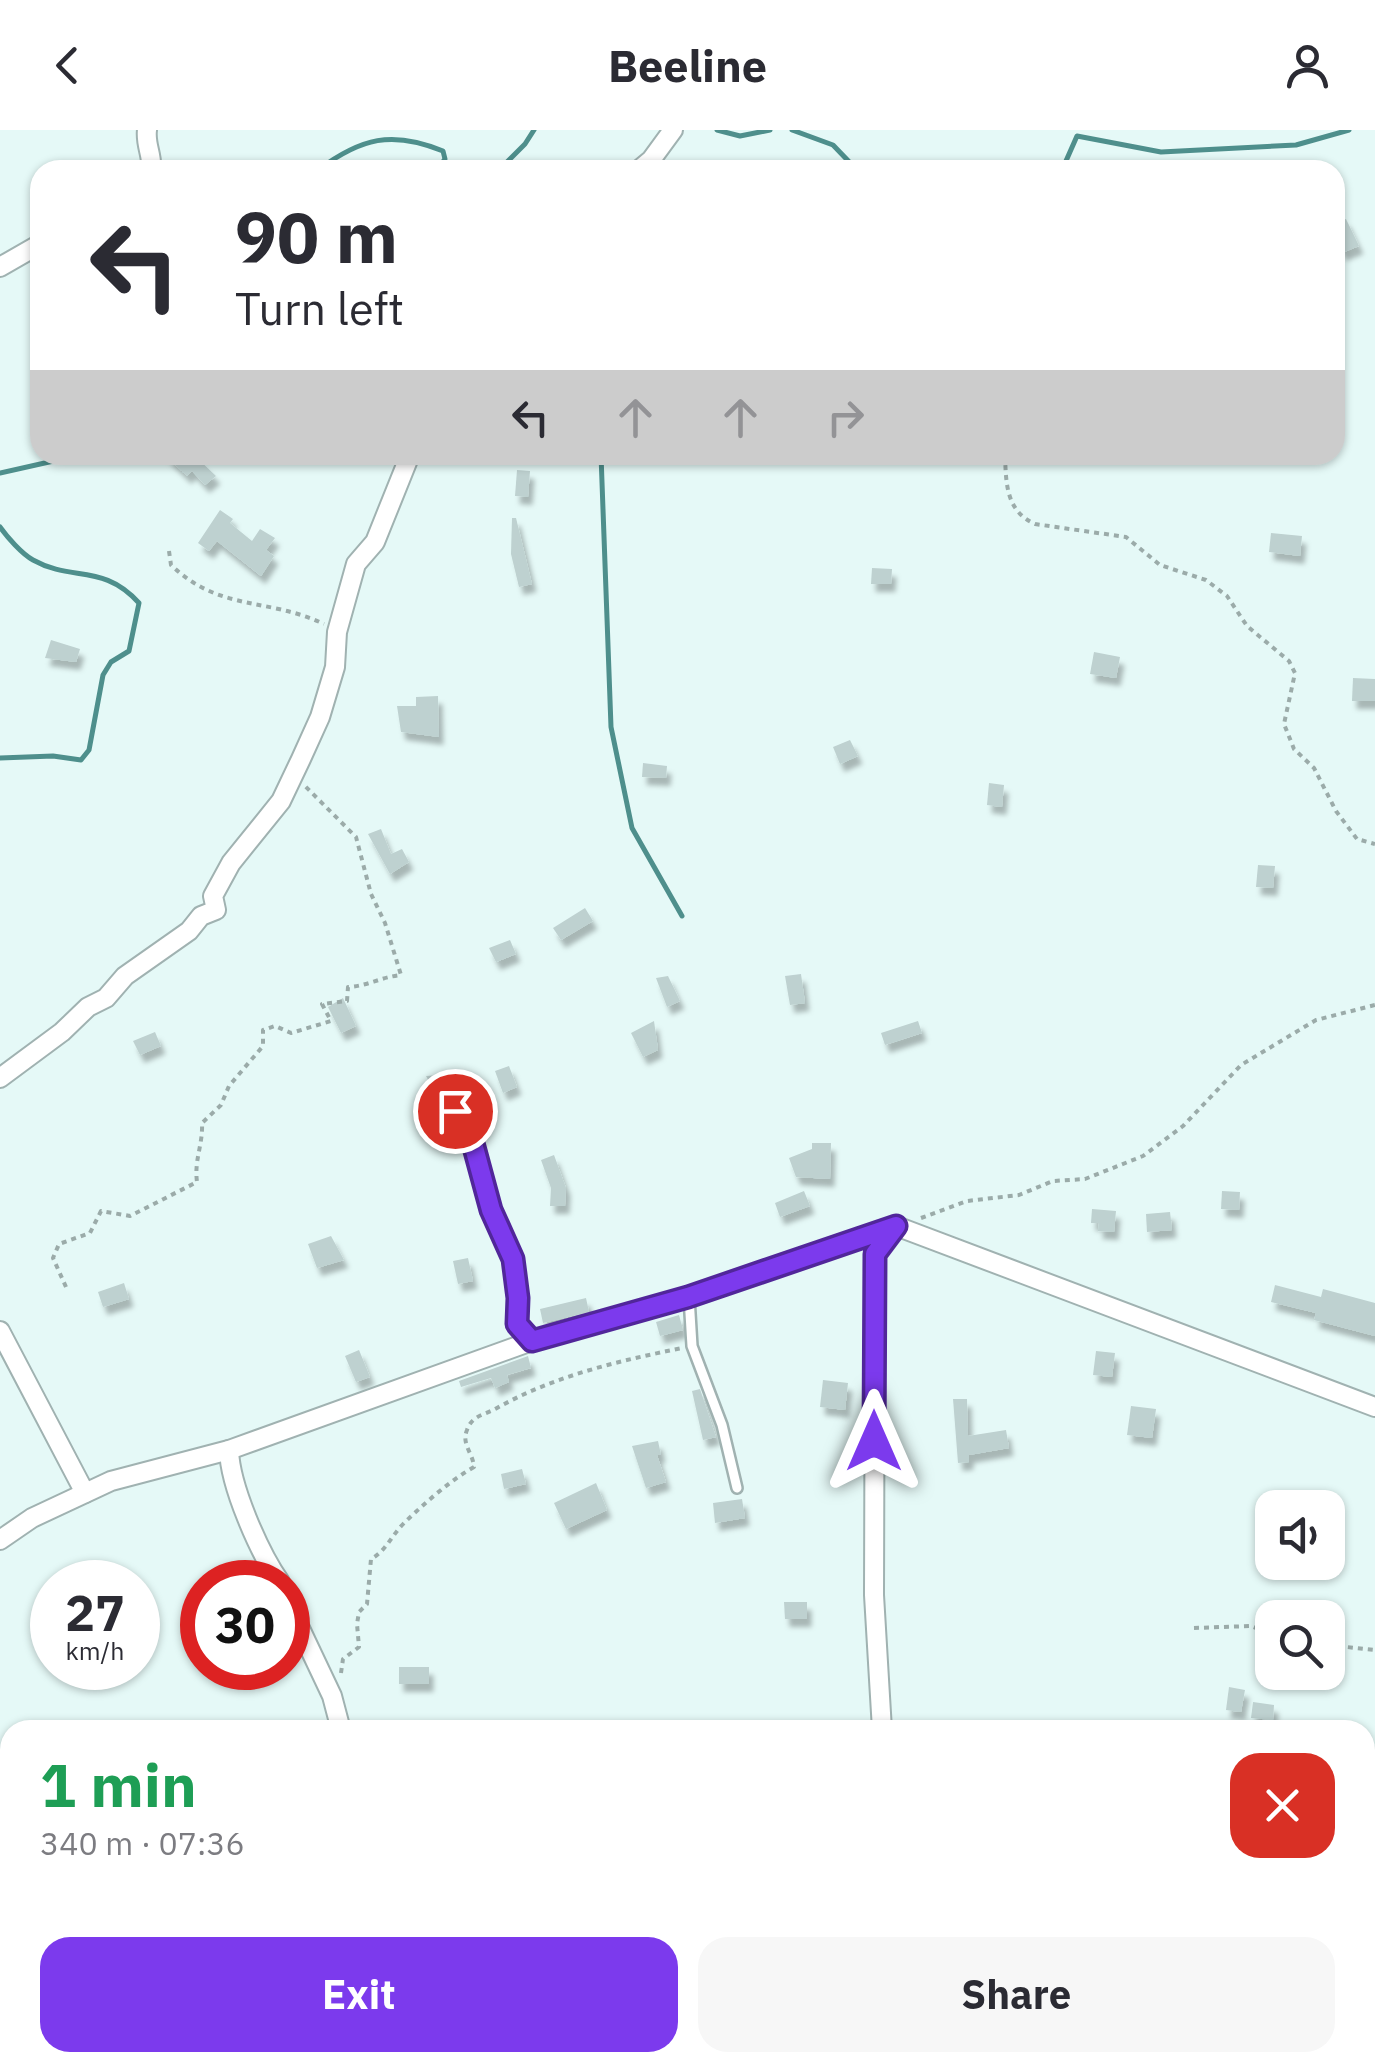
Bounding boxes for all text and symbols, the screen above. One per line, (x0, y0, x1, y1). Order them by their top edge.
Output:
text: Beeline (608, 36, 767, 94)
icon: back (40, 38, 95, 93)
icon: person (1280, 38, 1335, 93)
text: 90 m (235, 191, 398, 282)
icon: left (70, 200, 200, 330)
text: Turn left (235, 279, 404, 337)
icon: left (503, 390, 558, 445)
icon: ahead (608, 390, 663, 445)
icon: ahead (713, 390, 768, 445)
icon: right (818, 390, 873, 445)
pin (413, 1069, 498, 1154)
icon: arrive (428, 1084, 483, 1139)
position arrow (822, 1389, 926, 1493)
map controls (1255, 1490, 1345, 1690)
button: sound (1255, 1490, 1345, 1580)
speed limit sign: 30 (180, 1560, 310, 1690)
text: 27 (65, 1580, 125, 1645)
button: search (1255, 1600, 1345, 1690)
text: km/h (66, 1634, 124, 1667)
text: 1 min (40, 1745, 197, 1824)
button: close (1230, 1753, 1335, 1858)
text: 340 m · 07:36 (40, 1822, 245, 1864)
button: Exit (40, 1937, 678, 2052)
button: Share (698, 1937, 1335, 2052)

